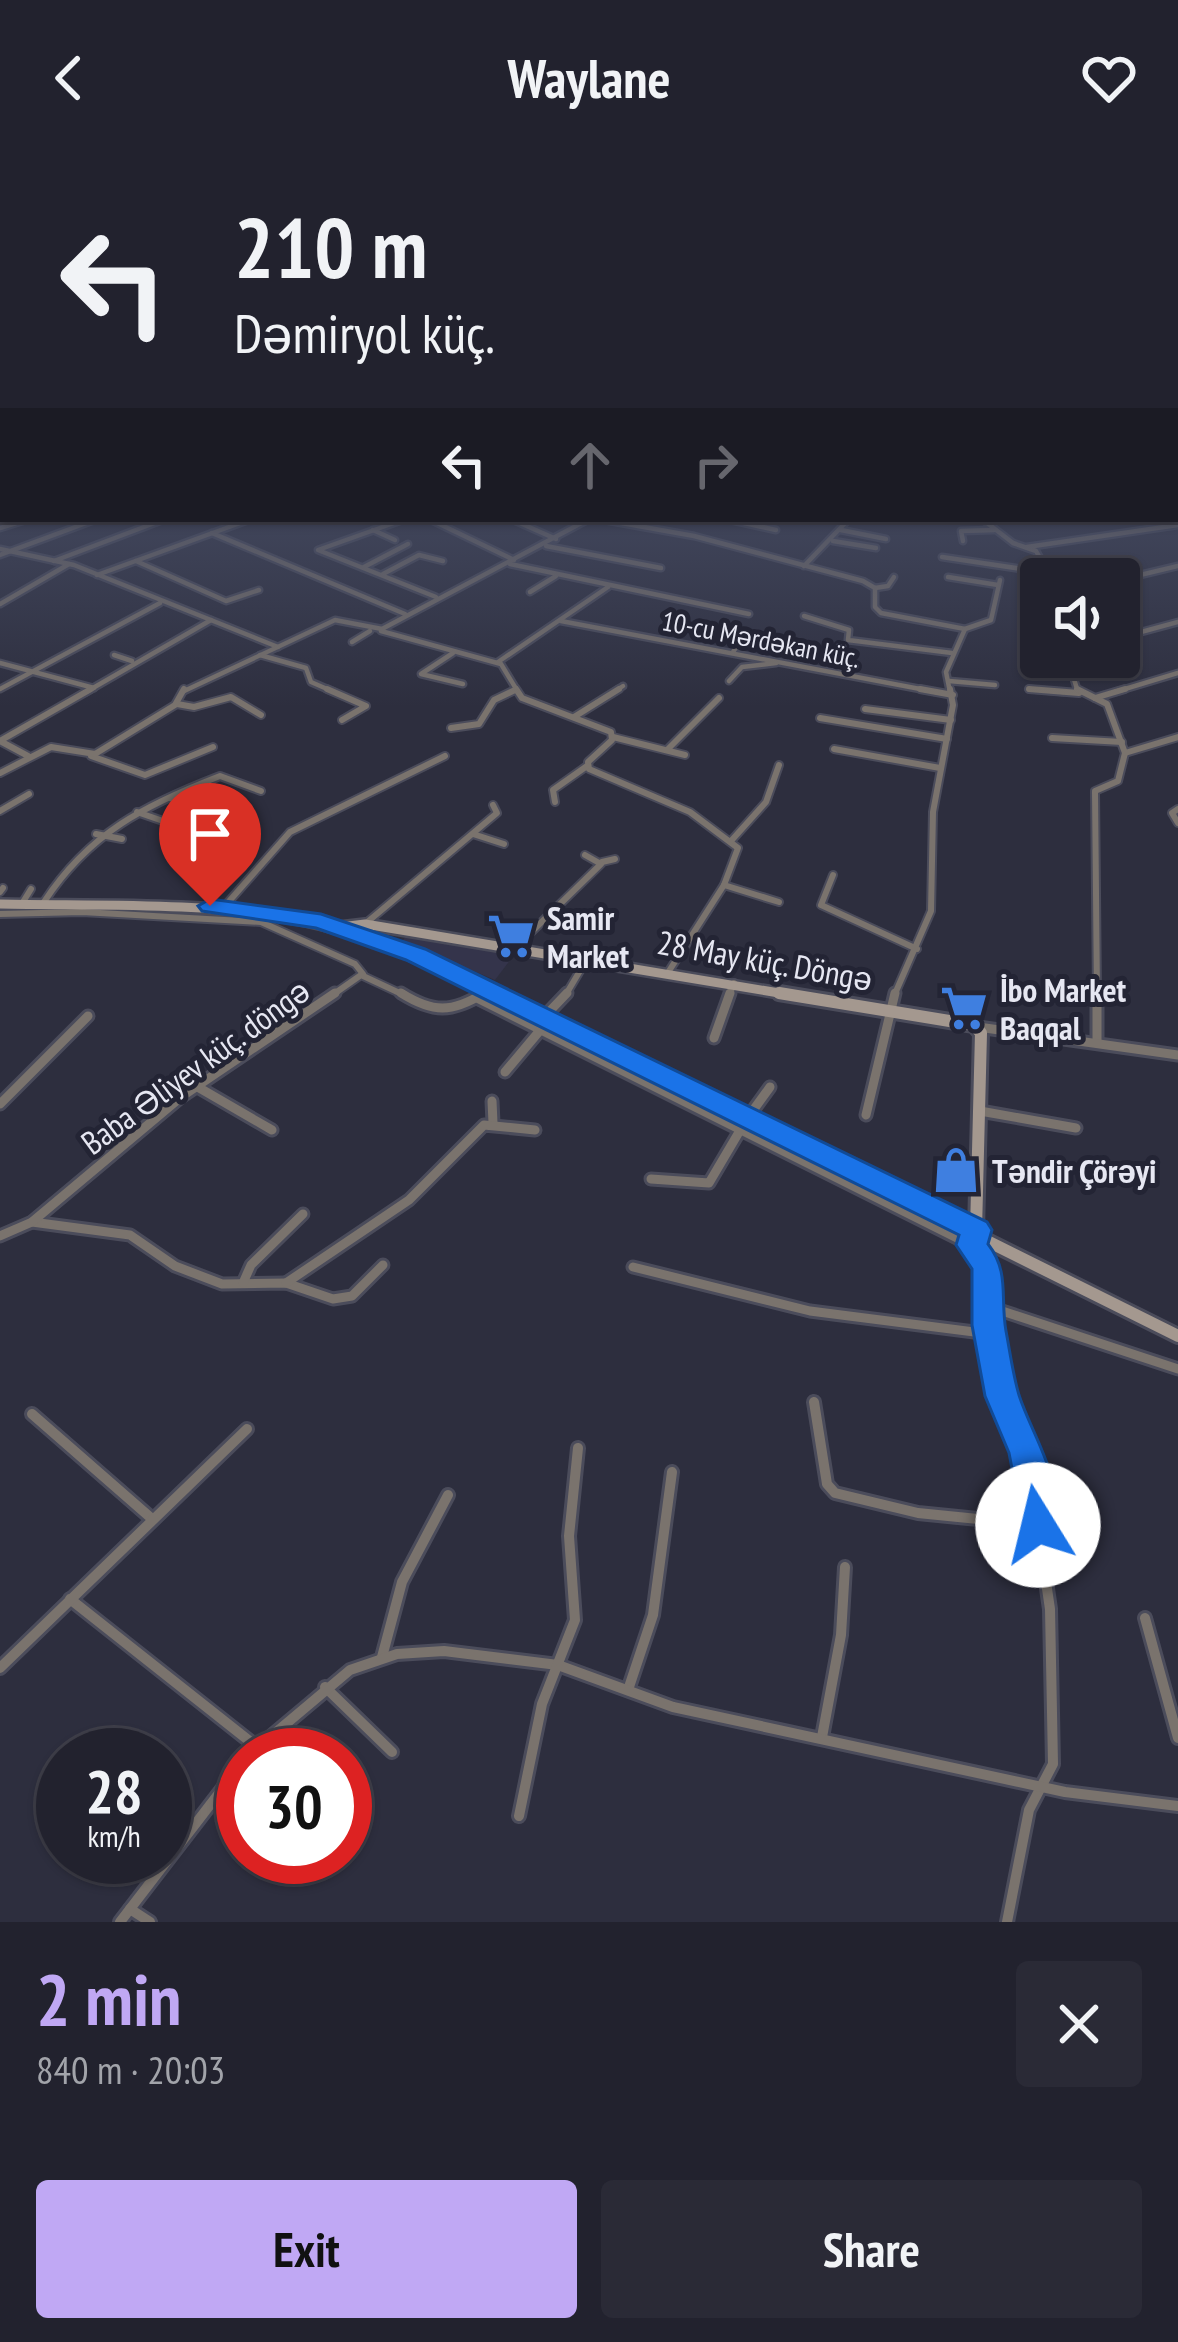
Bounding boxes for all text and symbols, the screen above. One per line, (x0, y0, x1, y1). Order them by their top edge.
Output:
text: Waylane (507, 43, 671, 113)
icon: back (36, 45, 102, 111)
icon: heart (1076, 45, 1142, 111)
text: 210 m (234, 192, 427, 301)
icon: left (36, 204, 192, 360)
text: Dəmiryol küç. (234, 298, 495, 368)
icon: left (431, 432, 497, 498)
icon: ahead (557, 432, 623, 498)
icon: right (683, 432, 749, 498)
map controls (1020, 558, 1140, 678)
button: sound (1020, 558, 1140, 678)
street label: 10-cu Mərdəkan küç. (659, 603, 863, 675)
pin (159, 783, 261, 906)
icon: arrive (177, 801, 243, 867)
place label: Samir Market (547, 896, 630, 977)
supermarket icon: Samir Market (486, 911, 536, 961)
street label: 28 May küç. Döngə (654, 920, 876, 1000)
place label: İbo Market Baqqal (1000, 968, 1127, 1049)
street label: Baba Əliyev küç. döngə (72, 969, 318, 1163)
supermarket icon: İbo Market Baqqal (939, 983, 989, 1033)
shop icon: Təndir Çörəyi (931, 1145, 981, 1195)
place label: Təndir Çörəyi (992, 1149, 1156, 1192)
position arrow (975, 1462, 1101, 1588)
speed limit sign: 30 (216, 1728, 372, 1884)
text: 28 (85, 1752, 143, 1830)
text: km/h (87, 1816, 141, 1855)
text: 2 min (36, 1952, 181, 2045)
button: close (1016, 1961, 1142, 2087)
text: 840 m · 20:03 (36, 2044, 225, 2095)
button: Exit (36, 2180, 577, 2318)
button: Share (601, 2180, 1142, 2318)

